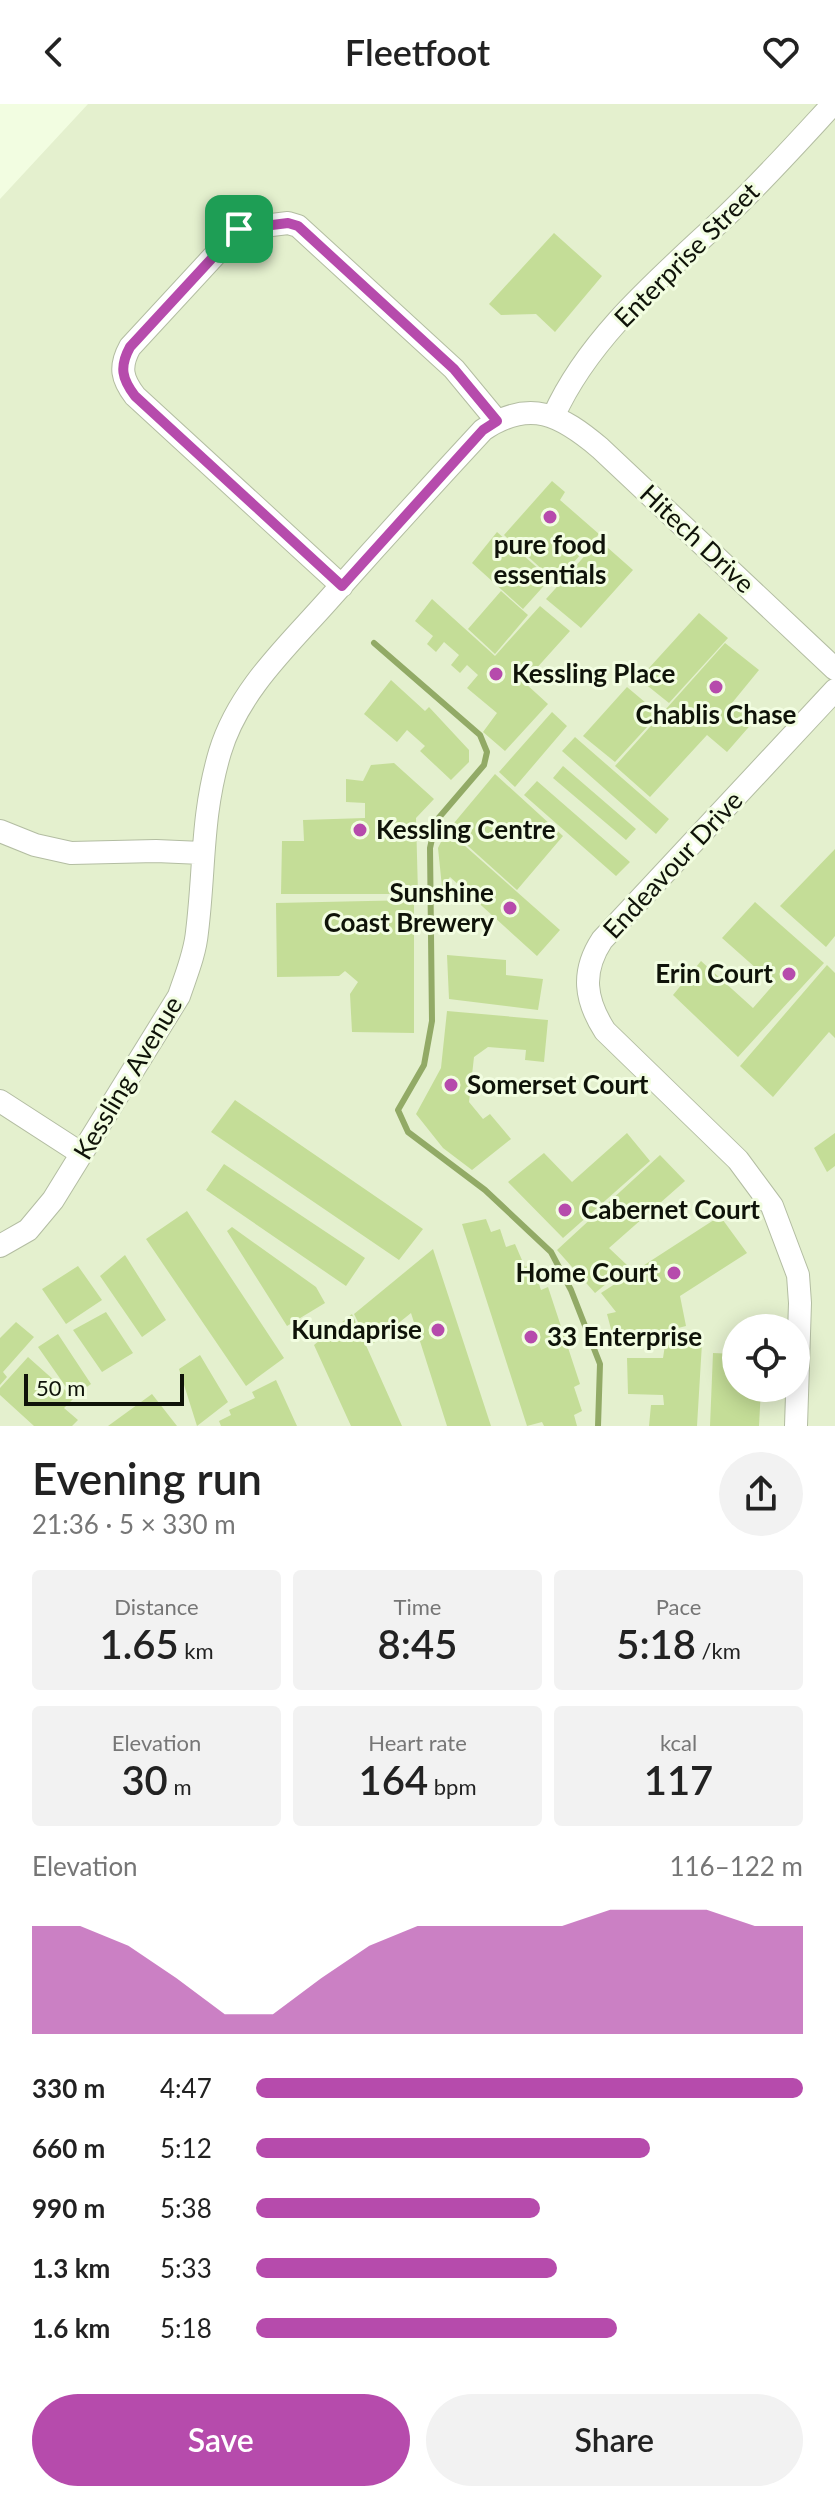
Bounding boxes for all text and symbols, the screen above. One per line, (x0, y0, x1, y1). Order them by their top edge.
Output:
icon: back (32, 30, 76, 74)
text: Fleetfoot (345, 30, 490, 74)
icon: heart (759, 30, 803, 74)
street label: Enterprise Street (607, 175, 766, 333)
pin (205, 195, 273, 263)
icon: arrive (217, 207, 261, 251)
street label: Hitech Drive (634, 477, 761, 599)
marker: pure food essentials (541, 508, 559, 526)
place label: pure food essentials (494, 528, 606, 590)
place label: Kessling Place (512, 657, 675, 689)
marker: Kessling Place (487, 665, 505, 683)
marker: Chablis Chase (707, 678, 725, 696)
place label: Chablis Chase (636, 698, 797, 730)
street label: Endeavour Drive (596, 784, 749, 945)
place label: Kessling Centre (376, 813, 556, 845)
marker: Kessling Centre (351, 821, 369, 839)
place label: Sunshine Coast Brewery (324, 876, 494, 938)
marker: Sunshine Coast Brewery (501, 899, 519, 917)
place label: Erin Court (655, 957, 773, 989)
marker: Erin Court (780, 965, 798, 983)
street label: Kessling Avenue (66, 990, 188, 1165)
place label: Somerset Court (467, 1068, 649, 1100)
marker: Somerset Court (442, 1076, 460, 1094)
place label: Cabernet Court (581, 1193, 760, 1225)
marker: Cabernet Court (556, 1201, 574, 1219)
place label: Home Court (516, 1256, 658, 1288)
marker: Home Court (665, 1264, 683, 1282)
place label: Kundaprise (291, 1313, 422, 1345)
map controls (722, 1314, 810, 1402)
button: locate (722, 1314, 810, 1402)
place label: 33 Enterprise (547, 1320, 702, 1352)
marker: Kundaprise (429, 1321, 447, 1339)
marker: 33 Enterprise (522, 1328, 540, 1346)
scale bar (24, 1370, 184, 1406)
text: 50 m (36, 1374, 85, 1401)
text: Evening run (32, 1452, 262, 1504)
button: share (719, 1452, 803, 1536)
text: 21:36 · 5 × 330 m (32, 1508, 236, 1540)
text: Distance (114, 1593, 199, 1620)
text: Time (394, 1593, 441, 1620)
text: Pace (656, 1593, 701, 1620)
text: 1.65 (100, 1620, 179, 1668)
text: 8:45 (378, 1620, 457, 1668)
text: 5:18 (616, 1620, 696, 1668)
text: km (179, 1637, 213, 1664)
text: /km (696, 1637, 741, 1664)
text: Elevation (112, 1729, 201, 1756)
text: Heart rate (368, 1729, 467, 1756)
text: kcal (660, 1729, 697, 1756)
text: 30 (121, 1756, 168, 1804)
text: 164 (359, 1756, 428, 1804)
text: 117 (644, 1756, 713, 1804)
text: m (168, 1773, 192, 1800)
text: bpm (428, 1773, 477, 1800)
text: Elevation (32, 1850, 138, 1882)
text: 116–122 m (669, 1850, 803, 1882)
text: 330 m (32, 2072, 105, 2104)
text: 4:47 (160, 2072, 212, 2104)
text: 660 m (32, 2132, 105, 2164)
text: 5:12 (160, 2132, 212, 2164)
text: 990 m (32, 2192, 105, 2224)
text: 5:38 (160, 2192, 212, 2224)
text: 1.3 km (32, 2252, 110, 2284)
text: 5:33 (160, 2252, 212, 2284)
text: 1.6 km (32, 2312, 110, 2344)
text: 5:18 (160, 2312, 212, 2344)
button: Save (32, 2394, 410, 2486)
button: Share (426, 2394, 803, 2486)

